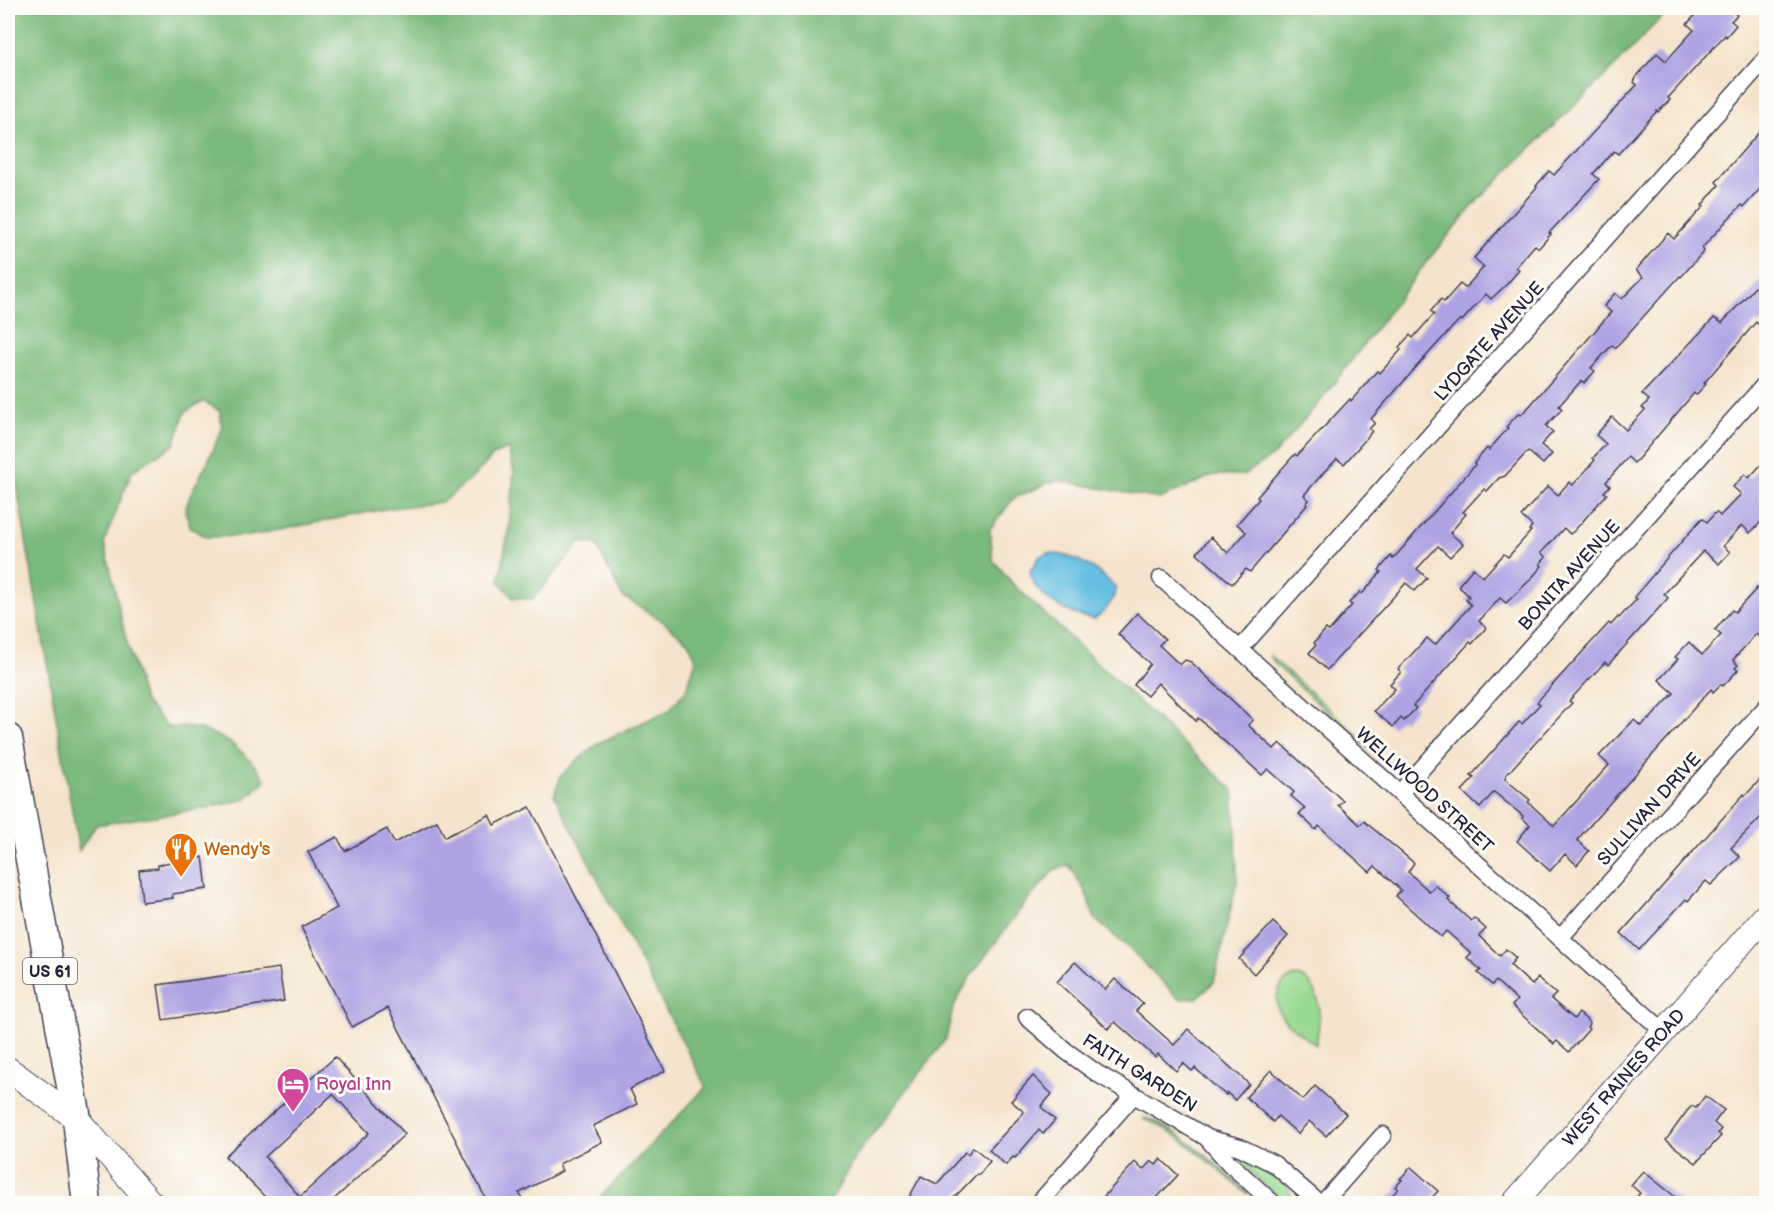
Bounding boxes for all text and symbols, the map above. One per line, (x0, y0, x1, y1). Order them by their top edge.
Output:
street label: LYDGATE AVENUE (1430, 277, 1548, 405)
street label: BONITA AVENUE (1514, 516, 1624, 635)
street label: WELLWOOD STREET (1352, 723, 1498, 858)
street label: SULLIVAN DRIVE (1593, 749, 1705, 870)
restaurant icon: Wendy's (163, 831, 199, 878)
place label: Wendy's (204, 839, 270, 860)
road number: US 61 (23, 958, 77, 984)
street label: WEST RAINES ROAD (1558, 1005, 1690, 1151)
street label: FAITH GARDEN (1079, 1030, 1201, 1117)
hotel icon: Royal Inn (275, 1066, 311, 1113)
place label: Royal Inn (316, 1074, 391, 1095)

